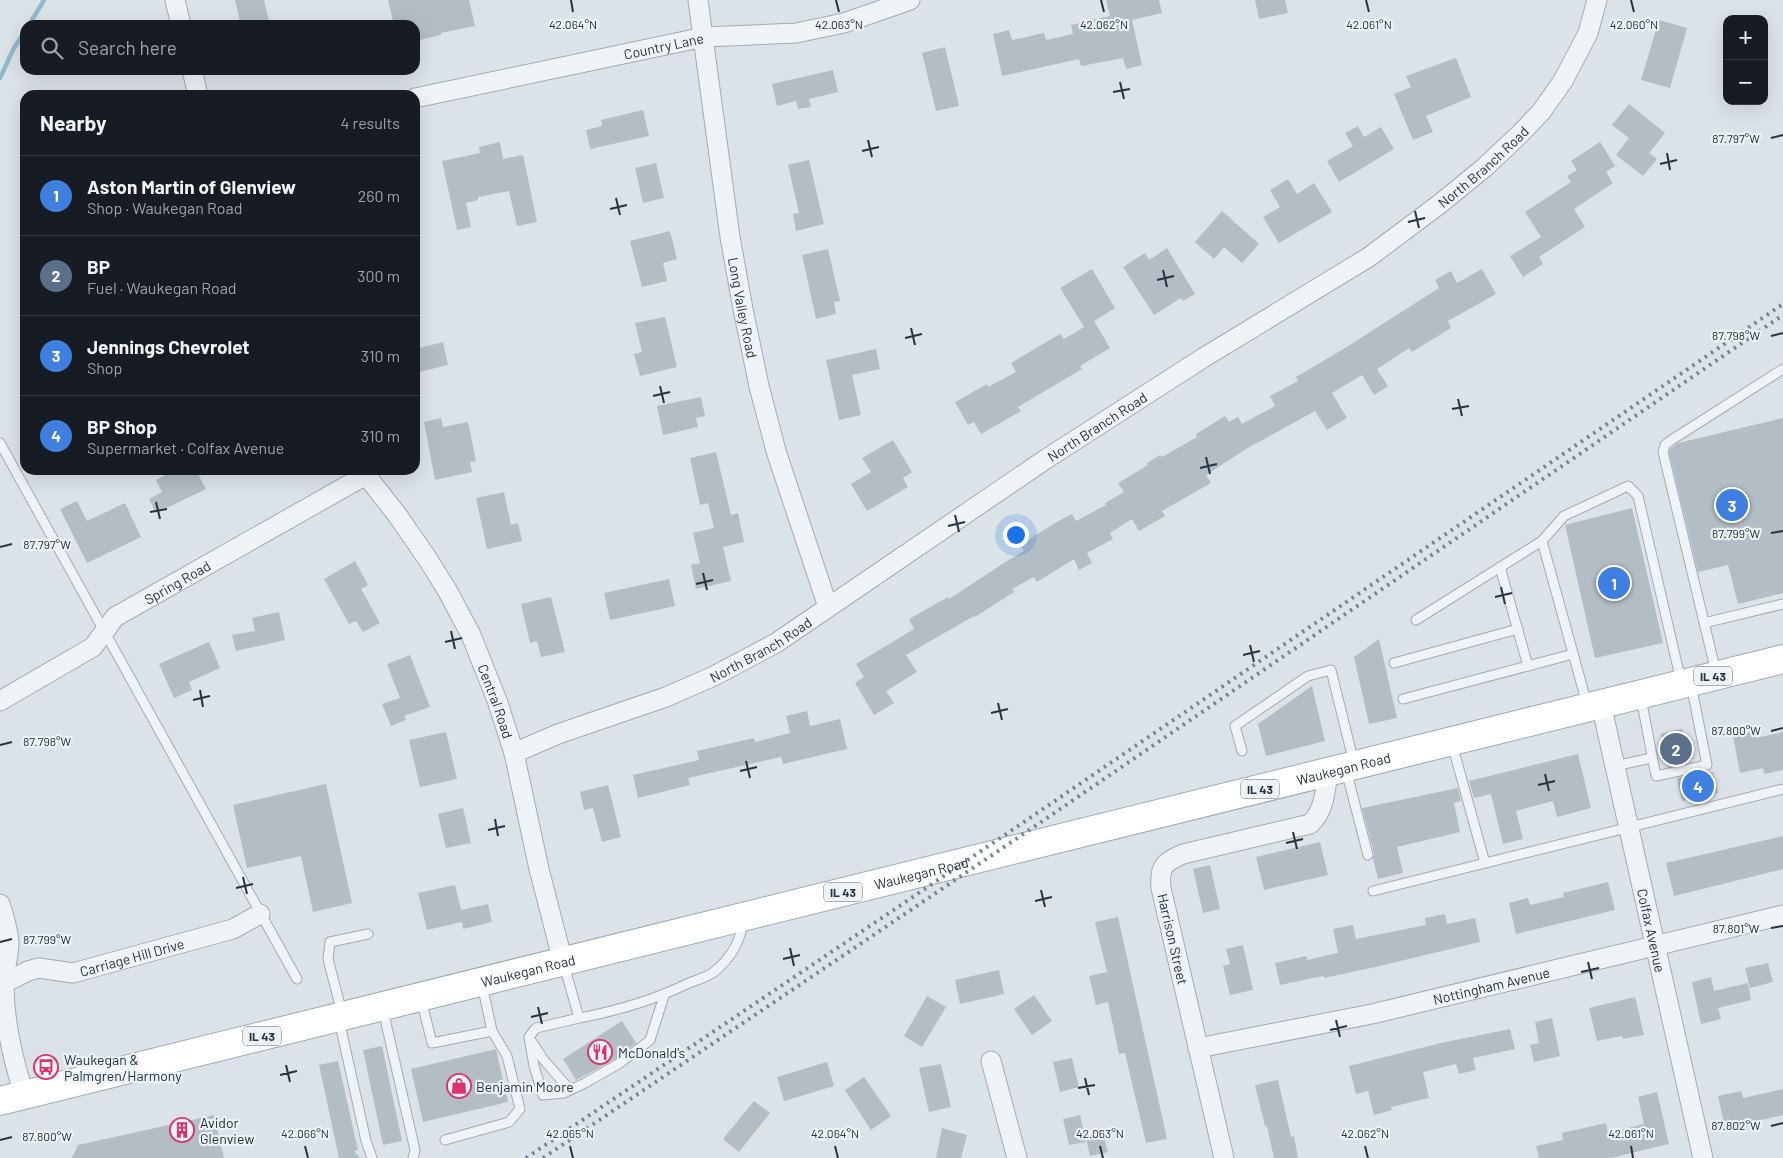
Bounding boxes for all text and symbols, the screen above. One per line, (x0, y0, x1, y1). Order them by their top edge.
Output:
map controls (1723, 15, 1768, 105)
button: + (1723, 15, 1768, 60)
text: 42.064°N (549, 17, 597, 31)
text: 42.063°N (815, 17, 863, 31)
text: 42.062°N (1080, 17, 1128, 31)
text: 42.061°N (1346, 17, 1392, 31)
text: 42.060°N (1610, 17, 1658, 31)
search box (20, 20, 420, 75)
street label: Country Lane (622, 29, 705, 62)
icon: search (38, 34, 66, 62)
text: Search here (78, 36, 177, 59)
button: − (1723, 60, 1768, 105)
text: Nearby (40, 110, 106, 135)
text: 4 results (340, 113, 400, 132)
street label: North Branch Road (1434, 122, 1532, 211)
text: 87.797°W (1712, 131, 1760, 145)
text: Aston Martin of Glenview (87, 175, 296, 198)
text: 1 (53, 186, 59, 205)
text: 260 m (358, 186, 400, 205)
text: Shop · Waukegan Road (87, 198, 242, 217)
text: BP (87, 255, 110, 278)
street label: Long Valley Road (725, 256, 761, 359)
text: 2 (52, 266, 60, 285)
text: 300 m (357, 266, 400, 285)
text: Fuel · Waukegan Road (87, 278, 237, 297)
text: 87.798°W (1712, 328, 1760, 342)
text: Jennings Chevrolet (87, 335, 250, 358)
text: 3 (52, 346, 60, 365)
text: 310 m (361, 346, 400, 365)
text: Shop (87, 358, 122, 377)
street label: North Branch Road (1044, 388, 1150, 464)
text: BP Shop (87, 415, 157, 438)
text: 4 (51, 426, 61, 445)
text: 310 m (361, 426, 400, 445)
text: Supermarket · Colfax Avenue (87, 438, 284, 457)
pin: 3 (1716, 486, 1748, 524)
your location (1003, 522, 1029, 548)
text: 87.799°W (1712, 526, 1760, 540)
text: 87.797°W (23, 537, 71, 551)
street label: Spring Road (141, 556, 213, 607)
pin: 1 (1598, 564, 1630, 602)
street label: North Branch Road (707, 613, 814, 685)
street label: Central Road (475, 661, 517, 740)
road number: IL 43 (1694, 666, 1732, 686)
text: 87.800°W (1711, 723, 1761, 737)
pin: 2 (1660, 730, 1692, 768)
text: 87.798°W (23, 734, 71, 748)
street label: Waukegan Road (1294, 748, 1392, 788)
pin: 4 (1682, 767, 1714, 805)
road number: IL 43 (1241, 780, 1279, 799)
street label: Waukegan Road (872, 853, 970, 893)
road number: IL 43 (824, 882, 862, 902)
street label: Colfax Avenue (1634, 887, 1669, 974)
street label: Harrison Street (1154, 892, 1192, 986)
text: 87.801°W (1713, 921, 1760, 935)
text: 87.799°W (23, 932, 71, 946)
street label: Carriage Hill Drive (78, 934, 186, 979)
street label: Waukegan Road (479, 950, 577, 990)
street label: Nottingham Avenue (1431, 963, 1551, 1008)
road number: IL 43 (243, 1026, 281, 1046)
restaurant icon: McDonald's (587, 1039, 613, 1065)
place label: McDonald's (618, 1044, 686, 1061)
place label: Waukegan & Palmgren/Harmony (64, 1051, 182, 1084)
bus stop icon: Waukegan & Palmgren/Harmony (33, 1054, 59, 1080)
shop icon: Benjamin Moore (446, 1073, 472, 1099)
place label: Benjamin Moore (476, 1078, 574, 1095)
place label: Avidor Glenview (200, 1114, 254, 1147)
building icon: Avidor Glenview (169, 1117, 195, 1143)
text: 87.802°W (1711, 1118, 1761, 1132)
text: 42.066°N (281, 1126, 329, 1140)
text: 42.065°N (546, 1126, 594, 1140)
text: 42.064°N (811, 1126, 859, 1140)
text: 42.063°N (1076, 1126, 1124, 1140)
text: 42.062°N (1341, 1126, 1389, 1140)
text: 42.061°N (1608, 1126, 1654, 1140)
text: 87.800°W (22, 1129, 72, 1143)

